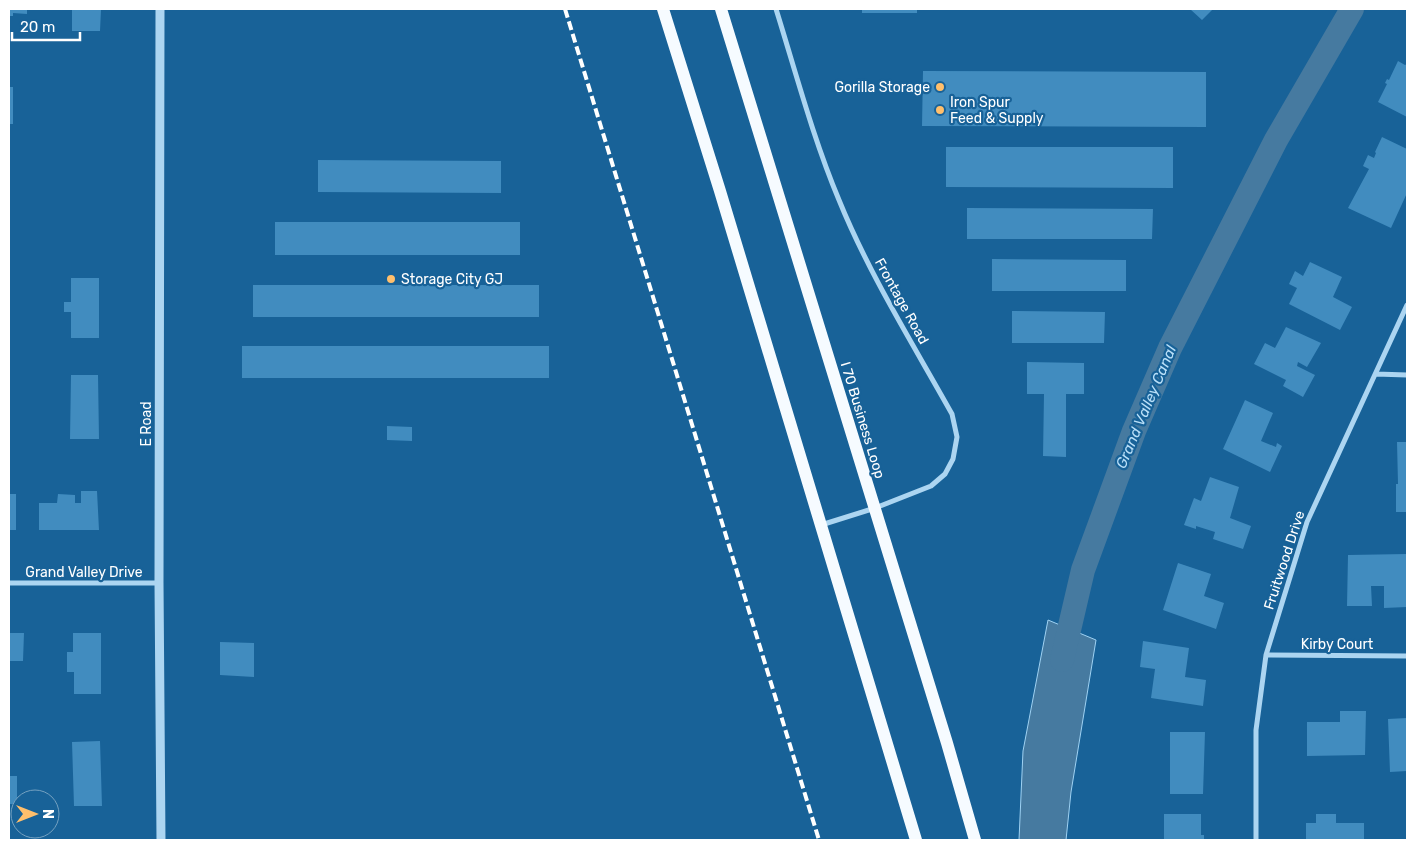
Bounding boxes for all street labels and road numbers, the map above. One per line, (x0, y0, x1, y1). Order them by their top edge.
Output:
street label: Frontage Road (871, 255, 932, 347)
street label: I 70 Business Loop (837, 360, 888, 481)
street label: E Road (138, 401, 155, 447)
street label: Fruitwood Drive (1260, 508, 1309, 612)
street label: Grand Valley Drive (25, 564, 143, 581)
street label: Kirby Court (1301, 636, 1374, 653)

